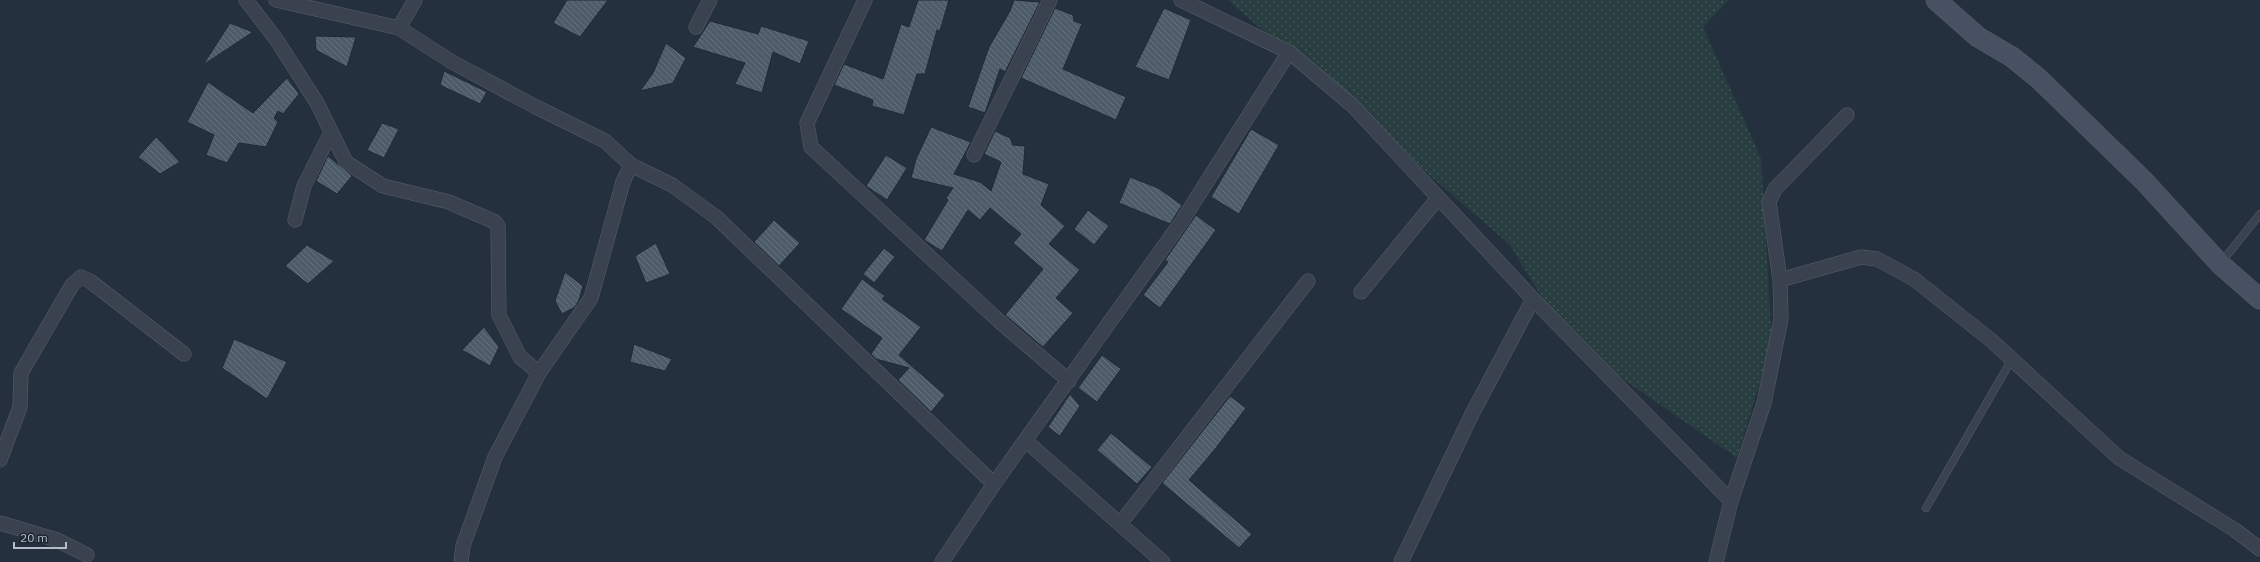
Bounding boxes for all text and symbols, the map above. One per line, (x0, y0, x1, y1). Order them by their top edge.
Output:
scale bar (14, 524, 66, 550)
text: 20 m (20, 530, 48, 545)

